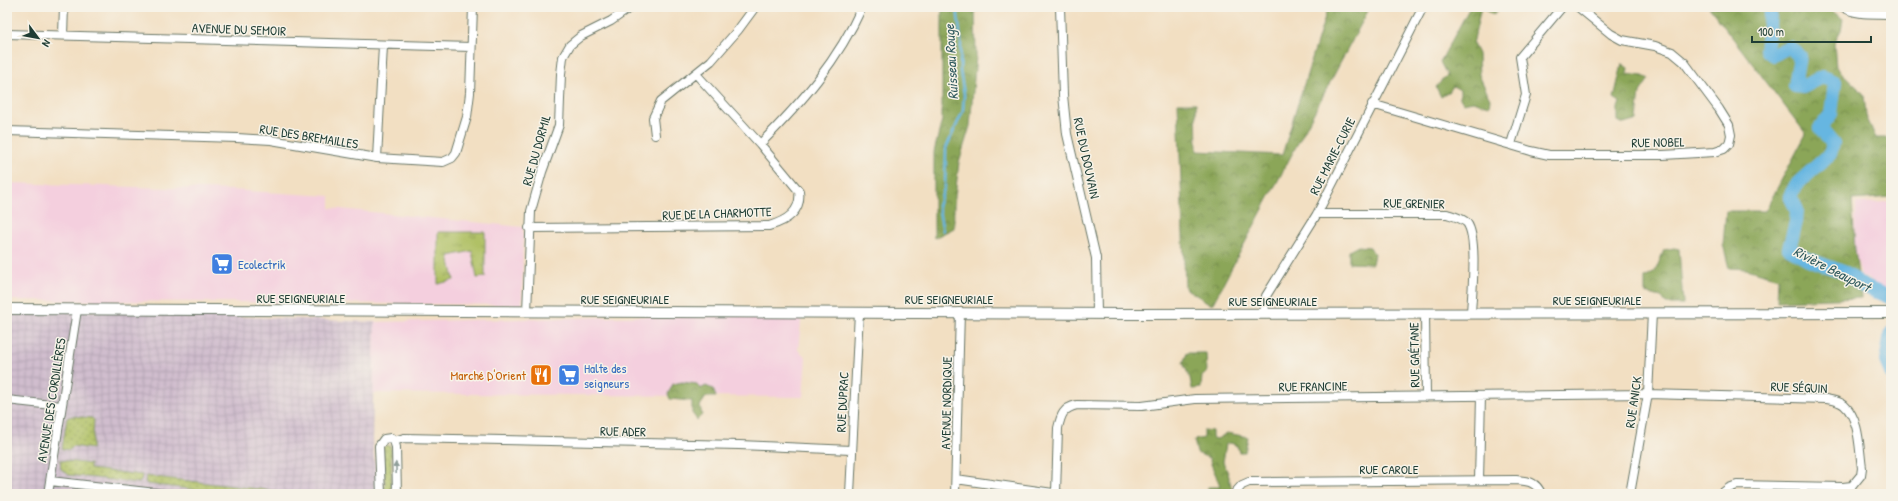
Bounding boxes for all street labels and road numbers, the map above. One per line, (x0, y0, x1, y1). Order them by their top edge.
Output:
street label: AVENUE DU SEMOIR (192, 18, 286, 40)
street label: RUE DU DORMIL (517, 112, 555, 188)
street label: RUE MARIE-CURIE (1305, 114, 1359, 198)
street label: RUE DU DOUVAIN (1070, 116, 1104, 200)
street label: RUE DES BREMAILLES (258, 119, 360, 153)
street label: RUE NOBEL (1631, 133, 1685, 151)
street label: RUE GRENIER (1383, 193, 1445, 213)
street label: RUE DE LA CHARMOTTE (662, 202, 772, 224)
street label: RUE SEIGNEURIALE (257, 289, 345, 307)
street label: RUE SEIGNEURIALE (581, 290, 669, 308)
street label: RUE SEIGNEURIALE (905, 290, 993, 308)
street label: RUE SEIGNEURIALE (1553, 291, 1641, 309)
street label: RUE SEIGNEURIALE (1229, 292, 1317, 310)
street label: RUE GAÉTANE (1404, 322, 1424, 388)
street label: AVENUE DES CORDILLÈRES (32, 337, 70, 463)
street label: AVENUE NORDIQUE (936, 356, 956, 450)
street label: RUE DUPRAC (831, 371, 853, 433)
street label: RUE ANICK (1620, 375, 1646, 429)
street label: RUE FRANCINE (1279, 376, 1348, 396)
street label: RUE SÉGUIN (1770, 377, 1828, 397)
street label: RUE ADER (600, 422, 646, 440)
street label: RUE CAROLE (1360, 460, 1419, 478)

